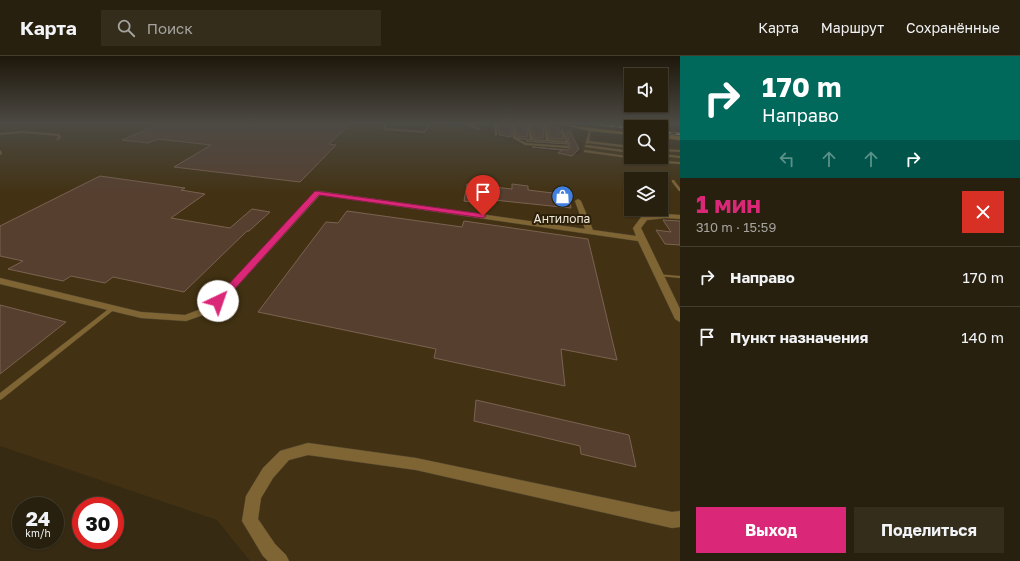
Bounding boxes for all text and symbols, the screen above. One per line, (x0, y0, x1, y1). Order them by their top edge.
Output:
search box (101, 10, 381, 46)
text: Карта (20, 16, 77, 39)
icon: search (115, 17, 137, 39)
text: Поиск (147, 19, 193, 37)
text: Карта (758, 19, 799, 36)
text: Маршрут (821, 19, 884, 36)
text: Сохранённые (906, 19, 1000, 36)
map controls (624, 68, 668, 216)
button: sound (624, 68, 668, 112)
text: 170 m (762, 70, 841, 103)
icon: right (696, 72, 748, 124)
text: Направо (762, 104, 839, 126)
button: search (624, 120, 668, 164)
icon: left (776, 148, 798, 170)
icon: ahead (818, 148, 840, 170)
icon: ahead (860, 148, 882, 170)
icon: right (902, 148, 924, 170)
button: layers (624, 172, 668, 216)
pin (466, 175, 500, 216)
icon: arrive (472, 181, 494, 203)
shop icon: Aнтилопа (549, 184, 575, 210)
text: 1 мин (696, 189, 761, 218)
button: close (962, 191, 1004, 233)
place label: Aнтилопа (534, 211, 590, 226)
text: 310 m · 15:59 (696, 219, 776, 235)
icon: right (696, 266, 718, 288)
text: Направо (730, 268, 795, 286)
text: 170 m (962, 268, 1004, 286)
position arrow (197, 280, 239, 322)
icon: arrive (696, 326, 718, 348)
text: Пункт назначения (730, 328, 868, 346)
text: 140 m (961, 328, 1004, 346)
speed limit sign: 30 (72, 497, 124, 549)
text: 24 (26, 506, 50, 530)
button: Выход (696, 507, 846, 553)
button: Поделиться (854, 507, 1004, 553)
text: km/h (25, 527, 51, 539)

